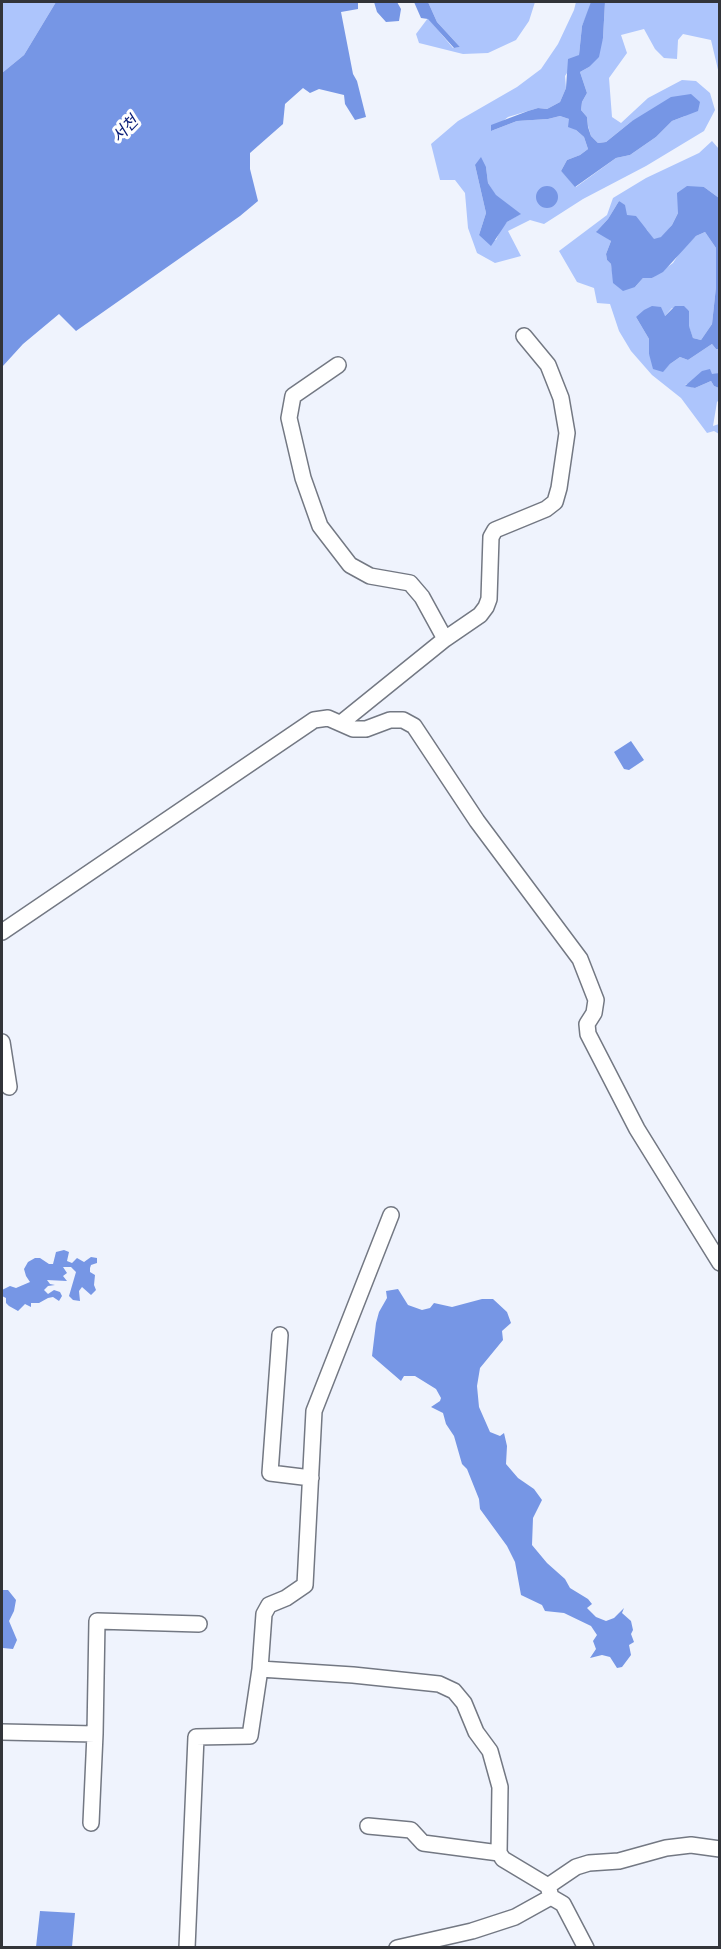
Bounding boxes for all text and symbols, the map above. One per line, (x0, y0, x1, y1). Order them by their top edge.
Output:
water label: 서천 (108, 112, 142, 146)

